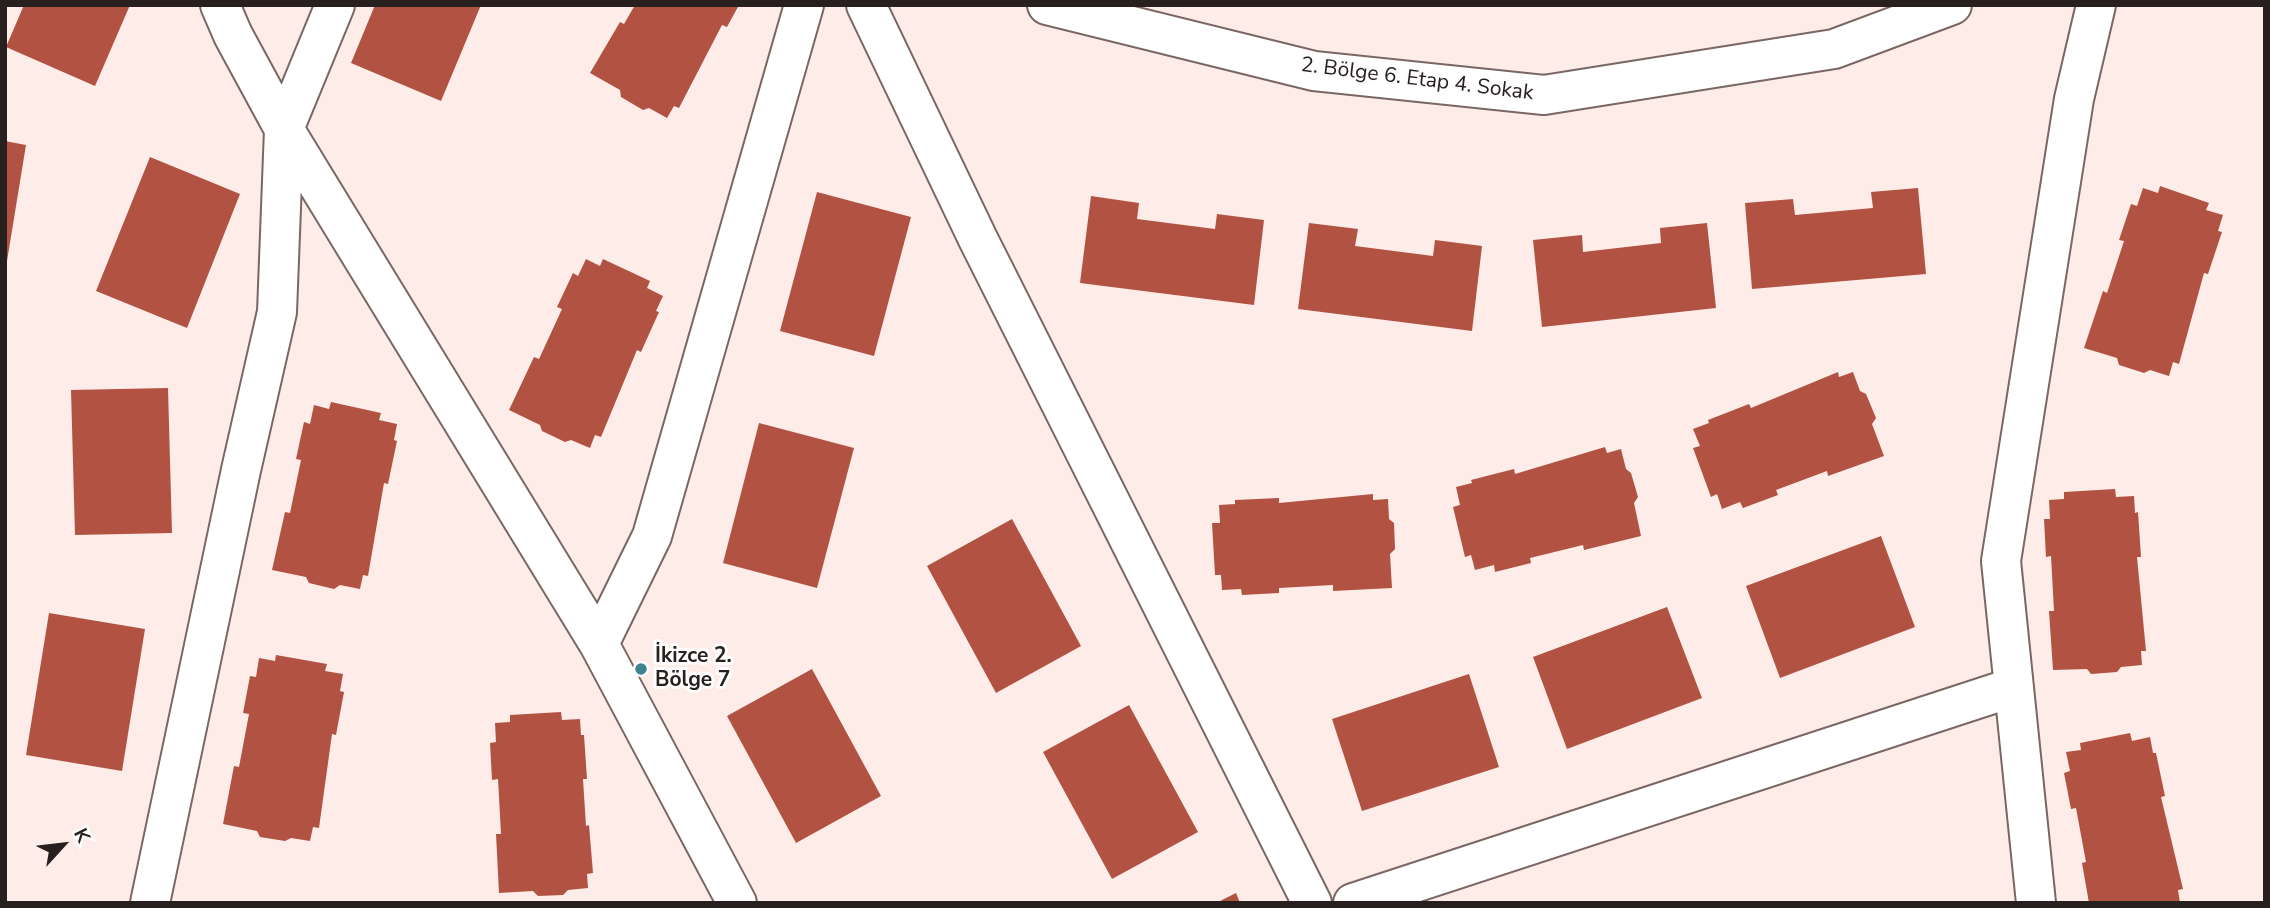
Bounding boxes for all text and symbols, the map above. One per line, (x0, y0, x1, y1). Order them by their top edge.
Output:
street label: 2. Bölge 6. Etap 4. Sokak (1299, 53, 1535, 107)
place label: İkizce 2. Bölge 7 (655, 644, 732, 694)
marker: İkizce 2. Bölge 7 (633, 661, 649, 677)
north arrow (28, 810, 98, 880)
text: K (67, 824, 96, 847)

